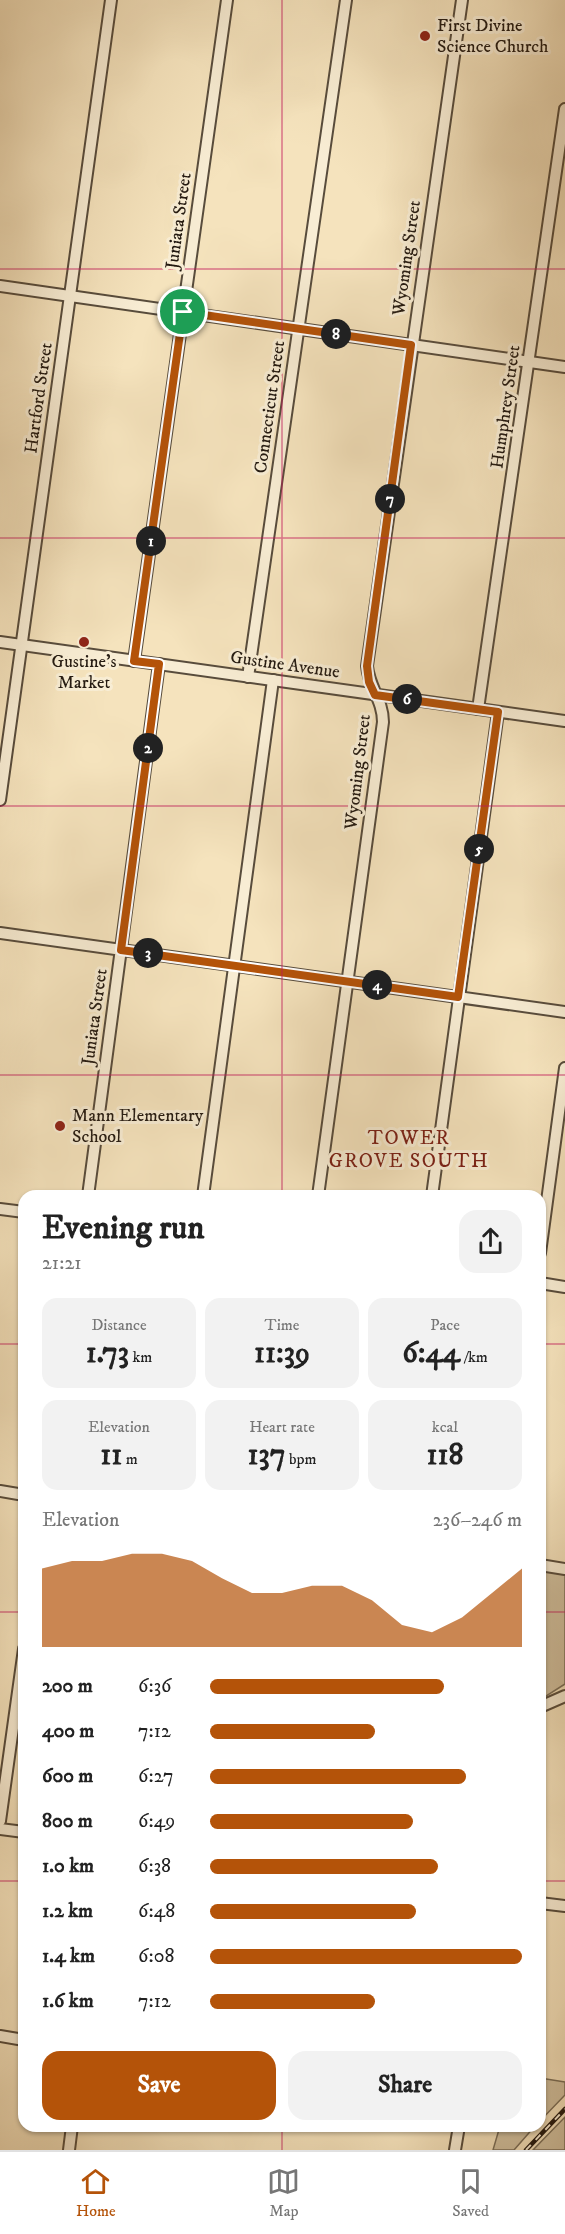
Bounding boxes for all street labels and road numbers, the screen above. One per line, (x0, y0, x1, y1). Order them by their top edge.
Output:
street label: Juniata Street (161, 171, 197, 273)
street label: Wyoming Street (388, 199, 426, 318)
street label: Connecticut Street (250, 339, 290, 475)
street label: Hartford Street (20, 341, 58, 455)
street label: Humphrey Street (486, 344, 526, 470)
street label: Gustine Avenue (229, 646, 341, 684)
street label: Wyoming Street (340, 713, 376, 832)
street label: Juniata Street (77, 967, 113, 1069)

